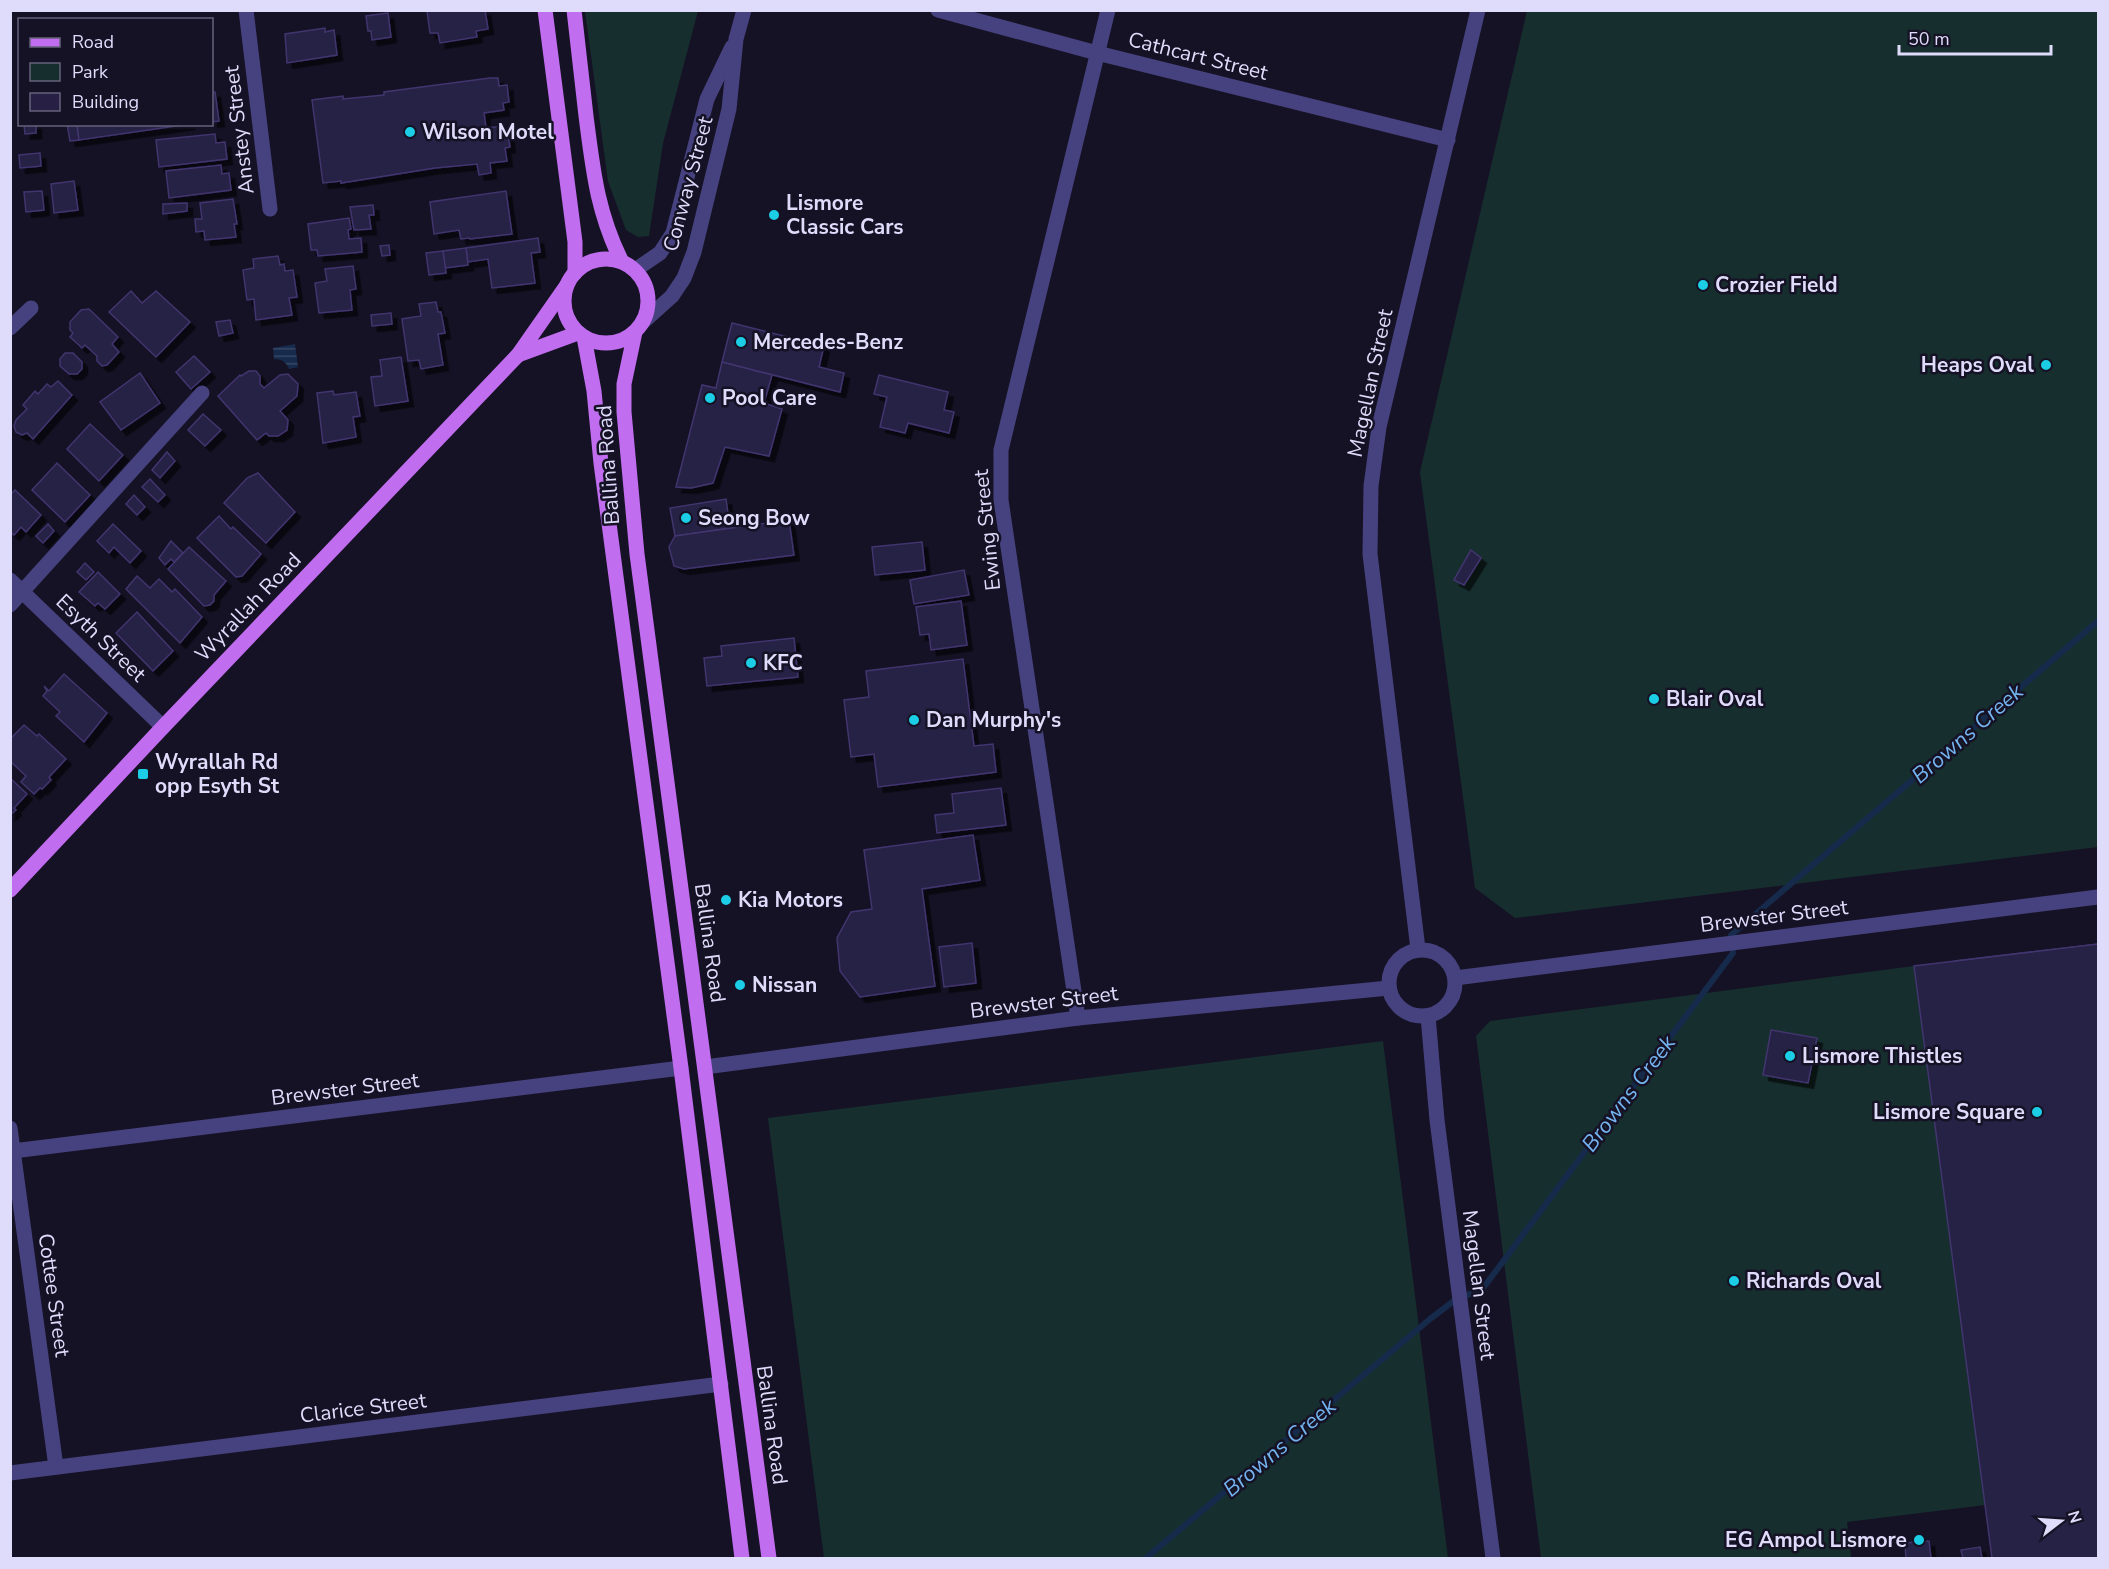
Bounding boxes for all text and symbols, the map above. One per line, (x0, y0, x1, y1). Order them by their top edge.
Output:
legend (18, 18, 213, 126)
scale bar (1899, 18, 2050, 56)
street label: Cathcart Street (1125, 25, 1271, 87)
text: 50 m (1908, 27, 1950, 51)
text: Road (72, 30, 114, 54)
text: Park (72, 60, 109, 84)
street label: Anstey Street (217, 64, 261, 196)
text: Building (72, 90, 139, 114)
street label: Conway Street (657, 113, 720, 255)
place label: Wilson Motel (422, 118, 554, 146)
marker: Wilson Motel (403, 125, 417, 139)
place label: Lismore Classic Cars (786, 189, 904, 241)
marker: Lismore Classic Cars (767, 208, 781, 222)
place label: Crozier Field (1715, 271, 1838, 299)
marker: Crozier Field (1696, 278, 1710, 292)
street label: Magellan Street (1341, 306, 1399, 460)
place label: Mercedes-Benz (753, 328, 903, 356)
marker: Mercedes-Benz (734, 335, 748, 349)
place label: Heaps Oval (1921, 351, 2034, 379)
marker: Heaps Oval (2039, 358, 2053, 372)
place label: Pool Care (722, 384, 817, 412)
marker: Pool Care (703, 391, 717, 405)
street label: Ballina Road (590, 404, 626, 526)
street label: Ewing Street (967, 467, 1007, 592)
place label: Seong Bow (698, 504, 810, 532)
marker: Seong Bow (679, 511, 693, 525)
street label: Wyrallah Road (189, 546, 307, 668)
street label: Esyth Street (50, 588, 153, 688)
place label: KFC (763, 649, 803, 677)
marker: KFC (744, 656, 758, 670)
water label: Browns Creek (1905, 676, 2031, 791)
place label: Blair Oval (1666, 685, 1764, 713)
marker: Blair Oval (1647, 692, 1661, 706)
place label: Dan Murphy's (926, 706, 1061, 734)
marker: Dan Murphy's (907, 713, 921, 727)
place label: Wyrallah Rd opp Esyth St (155, 748, 280, 800)
marker: Wyrallah Rd opp Esyth St (136, 767, 150, 781)
street label: Ballina Road (688, 882, 732, 1004)
place label: Kia Motors (738, 886, 843, 914)
marker: Kia Motors (719, 893, 733, 907)
street label: Brewster Street (1698, 893, 1850, 939)
place label: Nissan (752, 971, 817, 999)
marker: Nissan (733, 978, 747, 992)
street label: Brewster Street (968, 979, 1120, 1025)
water label: Browns Creek (1575, 1028, 1683, 1158)
place label: Lismore Thistles (1802, 1042, 1962, 1070)
marker: Lismore Thistles (1783, 1049, 1797, 1063)
street label: Brewster Street (269, 1066, 421, 1112)
place label: Lismore Square (1873, 1098, 2025, 1126)
marker: Lismore Square (2030, 1105, 2044, 1119)
street label: Magellan Street (1456, 1208, 1502, 1362)
street label: Cottee Street (31, 1231, 77, 1359)
place label: Richards Oval (1746, 1267, 1882, 1295)
marker: Richards Oval (1727, 1274, 1741, 1288)
street label: Ballina Road (750, 1364, 794, 1486)
street label: Clarice Street (298, 1386, 428, 1430)
water label: Browns Creek (1217, 1391, 1343, 1504)
north arrow (2031, 1491, 2091, 1551)
text: N (2062, 1508, 2087, 1526)
place label: EG Ampol Lismore (1725, 1526, 1907, 1554)
marker: EG Ampol Lismore (1912, 1533, 1926, 1547)

